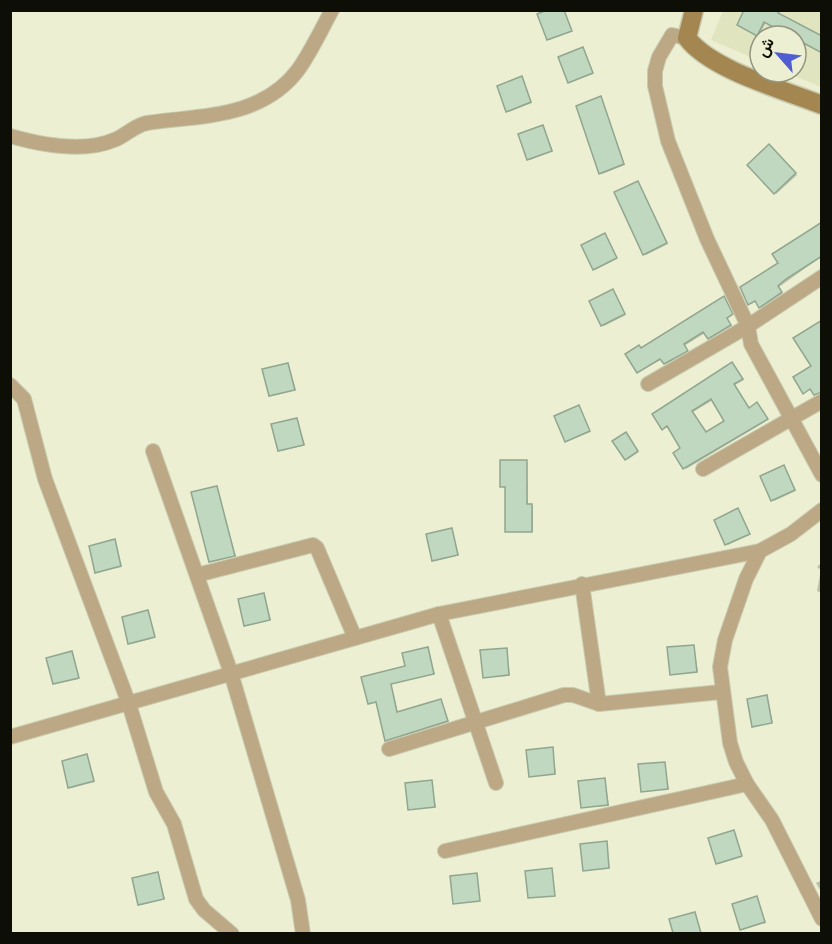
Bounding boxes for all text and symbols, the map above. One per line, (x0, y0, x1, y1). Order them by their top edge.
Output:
north arrow (748, 24, 808, 84)
text: ش (752, 34, 778, 60)

